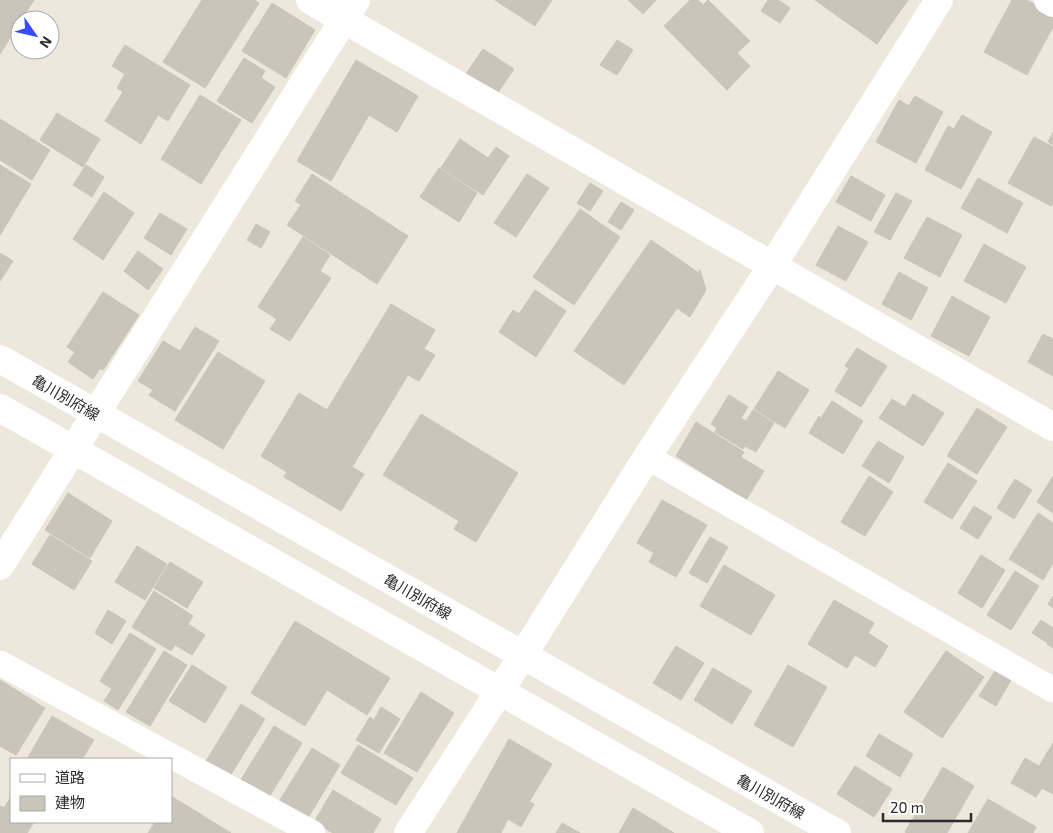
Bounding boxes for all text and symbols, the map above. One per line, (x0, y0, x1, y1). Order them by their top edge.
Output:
north arrow (10, 10, 60, 60)
text: N (36, 34, 56, 51)
street label: 亀川別府線 (29, 370, 103, 424)
street label: 亀川別府線 (381, 569, 455, 623)
legend (10, 758, 172, 823)
text: 道路 (55, 768, 85, 786)
street label: 亀川別府線 (734, 770, 808, 822)
scale bar (883, 790, 970, 822)
text: 建物 (55, 793, 85, 811)
text: 20 m (890, 798, 924, 816)

